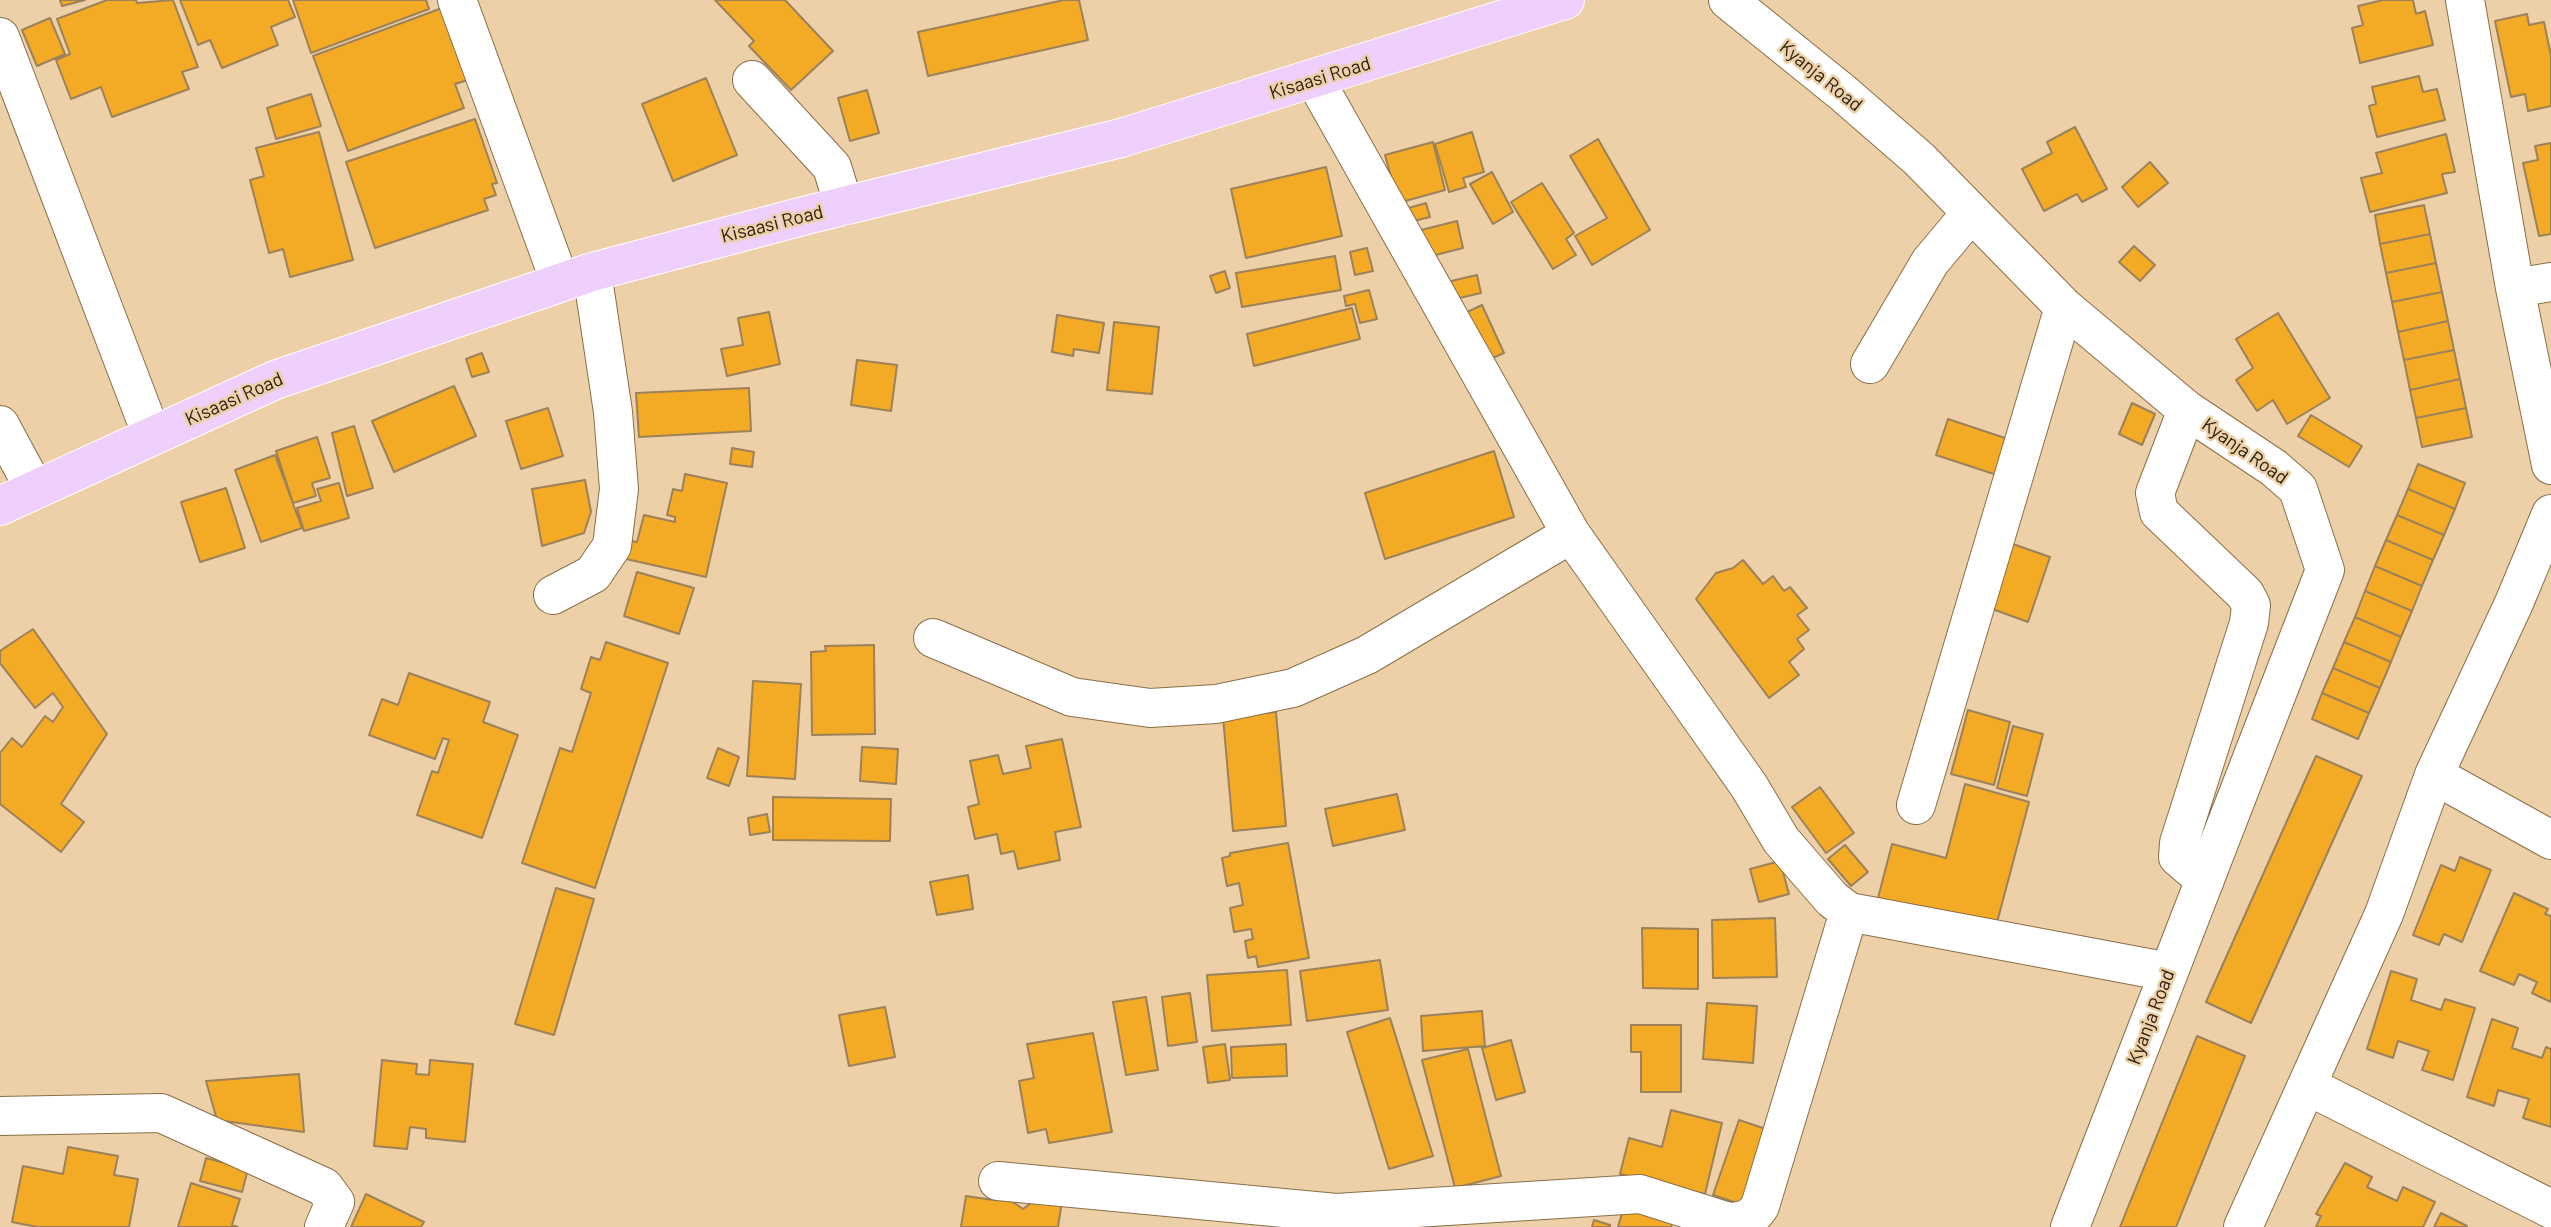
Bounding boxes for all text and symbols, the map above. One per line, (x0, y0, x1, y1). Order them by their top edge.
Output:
street label: Kyanja Road (1775, 36, 1867, 116)
street label: Kisaasi Road (1267, 52, 1373, 104)
street label: Kisaasi Road (718, 200, 826, 248)
street label: Kisaasi Road (181, 367, 287, 431)
street label: Kyanja Road (2198, 413, 2292, 489)
street label: Kyanja Road (2122, 966, 2180, 1068)

